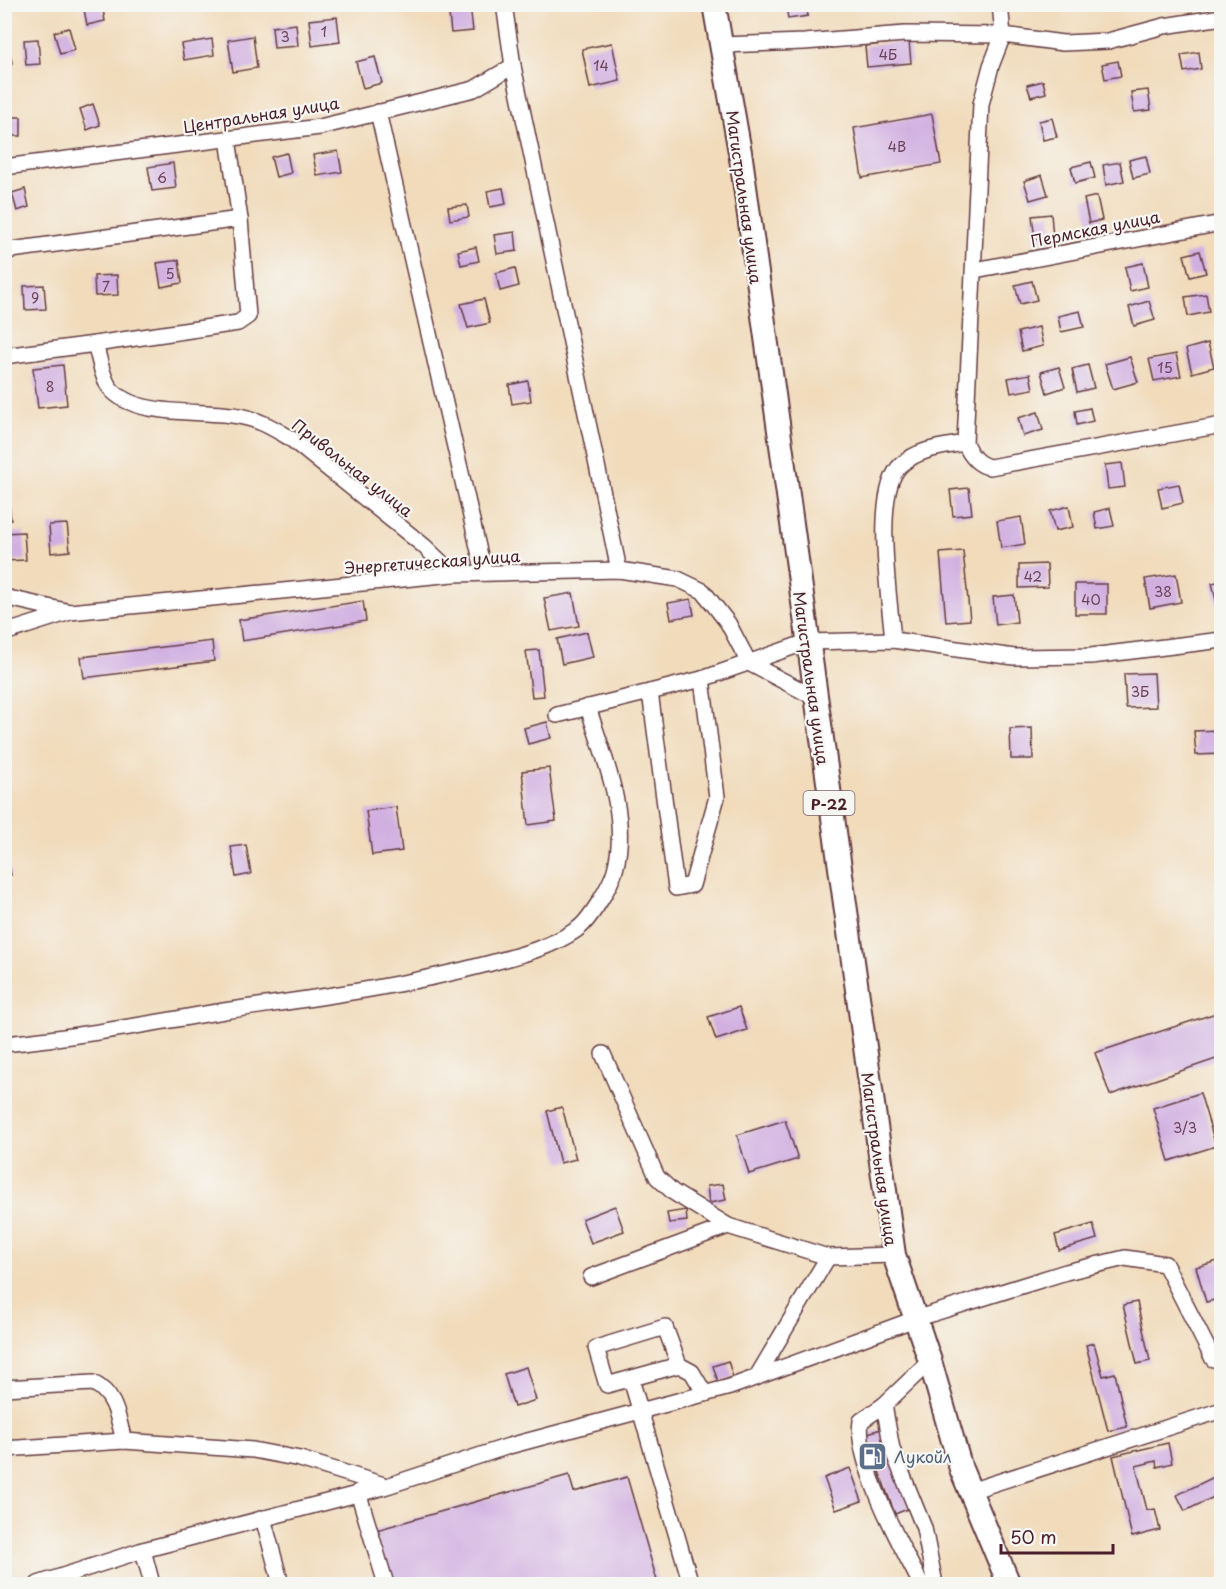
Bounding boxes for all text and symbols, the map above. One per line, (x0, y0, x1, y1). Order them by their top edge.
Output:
house number: 1 (321, 21, 327, 42)
house number: 3 (280, 26, 290, 47)
house number: 4Б (879, 44, 897, 65)
house number: 14 (593, 55, 609, 76)
street label: Центральная улица (181, 90, 341, 138)
street label: Магистральная улица (721, 109, 769, 285)
house number: 4В (888, 136, 906, 157)
house number: 6 (157, 167, 167, 188)
street label: Пермская улица (1028, 204, 1162, 252)
house number: 5 (165, 263, 175, 284)
house number: 7 (102, 276, 110, 297)
house number: 9 (31, 287, 39, 308)
house number: 15 (1157, 357, 1173, 378)
house number: 8 (46, 376, 54, 397)
street label: Привольная улица (288, 412, 418, 522)
street label: Энергетическая улица (343, 543, 521, 579)
house number: 42 (1024, 566, 1042, 587)
house number: 38 (1154, 581, 1172, 602)
house number: 40 (1081, 589, 1101, 610)
street label: Магистральная улица (788, 590, 836, 766)
house number: 3Б (1131, 681, 1149, 702)
road number: Р-22 (804, 791, 854, 815)
street label: Магистральная улица (856, 1071, 904, 1247)
house number: 3/3 (1173, 1117, 1197, 1138)
fuel station icon: Лукойл (857, 1440, 889, 1472)
place label: Лукойл (894, 1444, 952, 1468)
scale bar (1001, 1517, 1114, 1555)
text: 50 m (1010, 1523, 1057, 1550)

